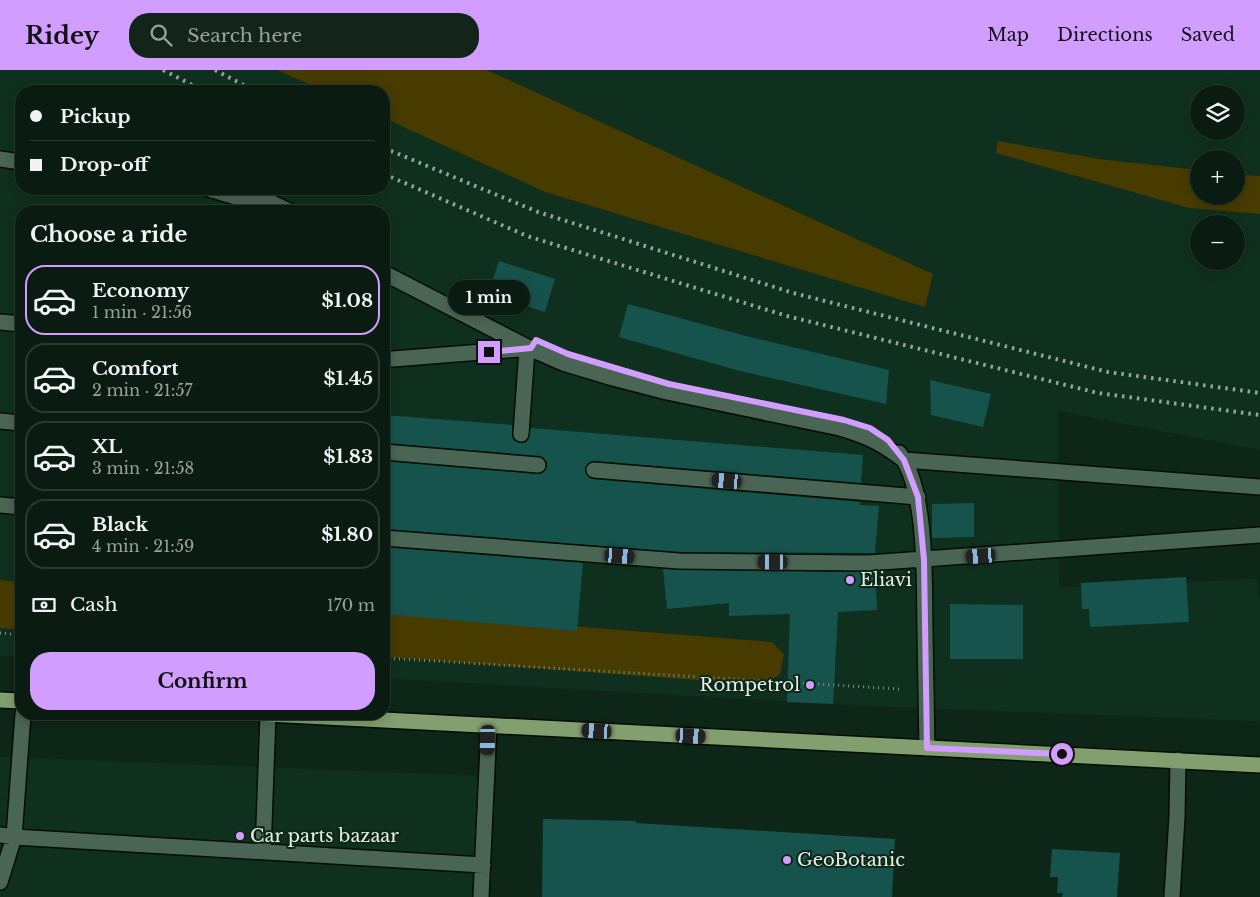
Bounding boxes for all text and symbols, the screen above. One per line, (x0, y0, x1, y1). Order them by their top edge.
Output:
search box (129, 13, 479, 58)
text: Ridey (25, 21, 99, 50)
icon: search (147, 21, 175, 49)
text: Search here (187, 24, 302, 47)
text: Map (987, 24, 1029, 46)
text: Directions (1057, 24, 1153, 46)
text: Saved (1181, 24, 1235, 46)
map controls (1190, 85, 1245, 270)
button: layers (1190, 85, 1245, 140)
text: Pickup (60, 105, 131, 128)
button: + (1190, 150, 1245, 205)
text: Drop-off (60, 153, 149, 176)
button: − (1190, 215, 1245, 270)
text: Choose a ride (30, 221, 187, 248)
icon: car (32, 278, 77, 323)
text: Economy (92, 279, 189, 302)
callout: 1 min (448, 280, 530, 314)
text: 1 min (466, 287, 512, 307)
text: $1.08 (322, 289, 373, 312)
text: 1 min · 21:56 (92, 302, 192, 322)
route end (478, 341, 500, 363)
icon: car (32, 356, 77, 401)
text: Comfort (92, 357, 179, 380)
text: $1.45 (324, 367, 373, 390)
text: 2 min · 21:57 (92, 380, 193, 400)
icon: car (32, 434, 77, 479)
text: XL (92, 435, 122, 458)
text: $1.83 (323, 445, 373, 468)
text: 3 min · 21:58 (92, 458, 194, 478)
car (711, 472, 742, 490)
icon: car (32, 512, 77, 557)
text: Black (92, 513, 148, 536)
text: $1.80 (321, 523, 373, 546)
text: 4 min · 21:59 (92, 536, 194, 556)
car (604, 547, 635, 565)
car (965, 547, 996, 565)
car (758, 555, 788, 570)
place label: Eliavi (860, 569, 912, 591)
marker: Eliavi (844, 574, 856, 586)
icon: cash (30, 591, 58, 619)
text: Cash (70, 593, 117, 616)
text: 170 m (327, 595, 375, 615)
button: Confirm (30, 652, 375, 710)
place label: Rompetrol (700, 674, 800, 696)
marker: Rompetrol (804, 679, 816, 691)
car (581, 723, 612, 739)
car (479, 725, 496, 755)
car (675, 728, 706, 744)
route start (1051, 743, 1073, 765)
place label: Car parts bazaar (250, 825, 399, 847)
marker: Car parts bazaar (234, 830, 246, 842)
place label: GeoBotanic (797, 849, 905, 871)
marker: GeoBotanic (781, 854, 793, 866)

